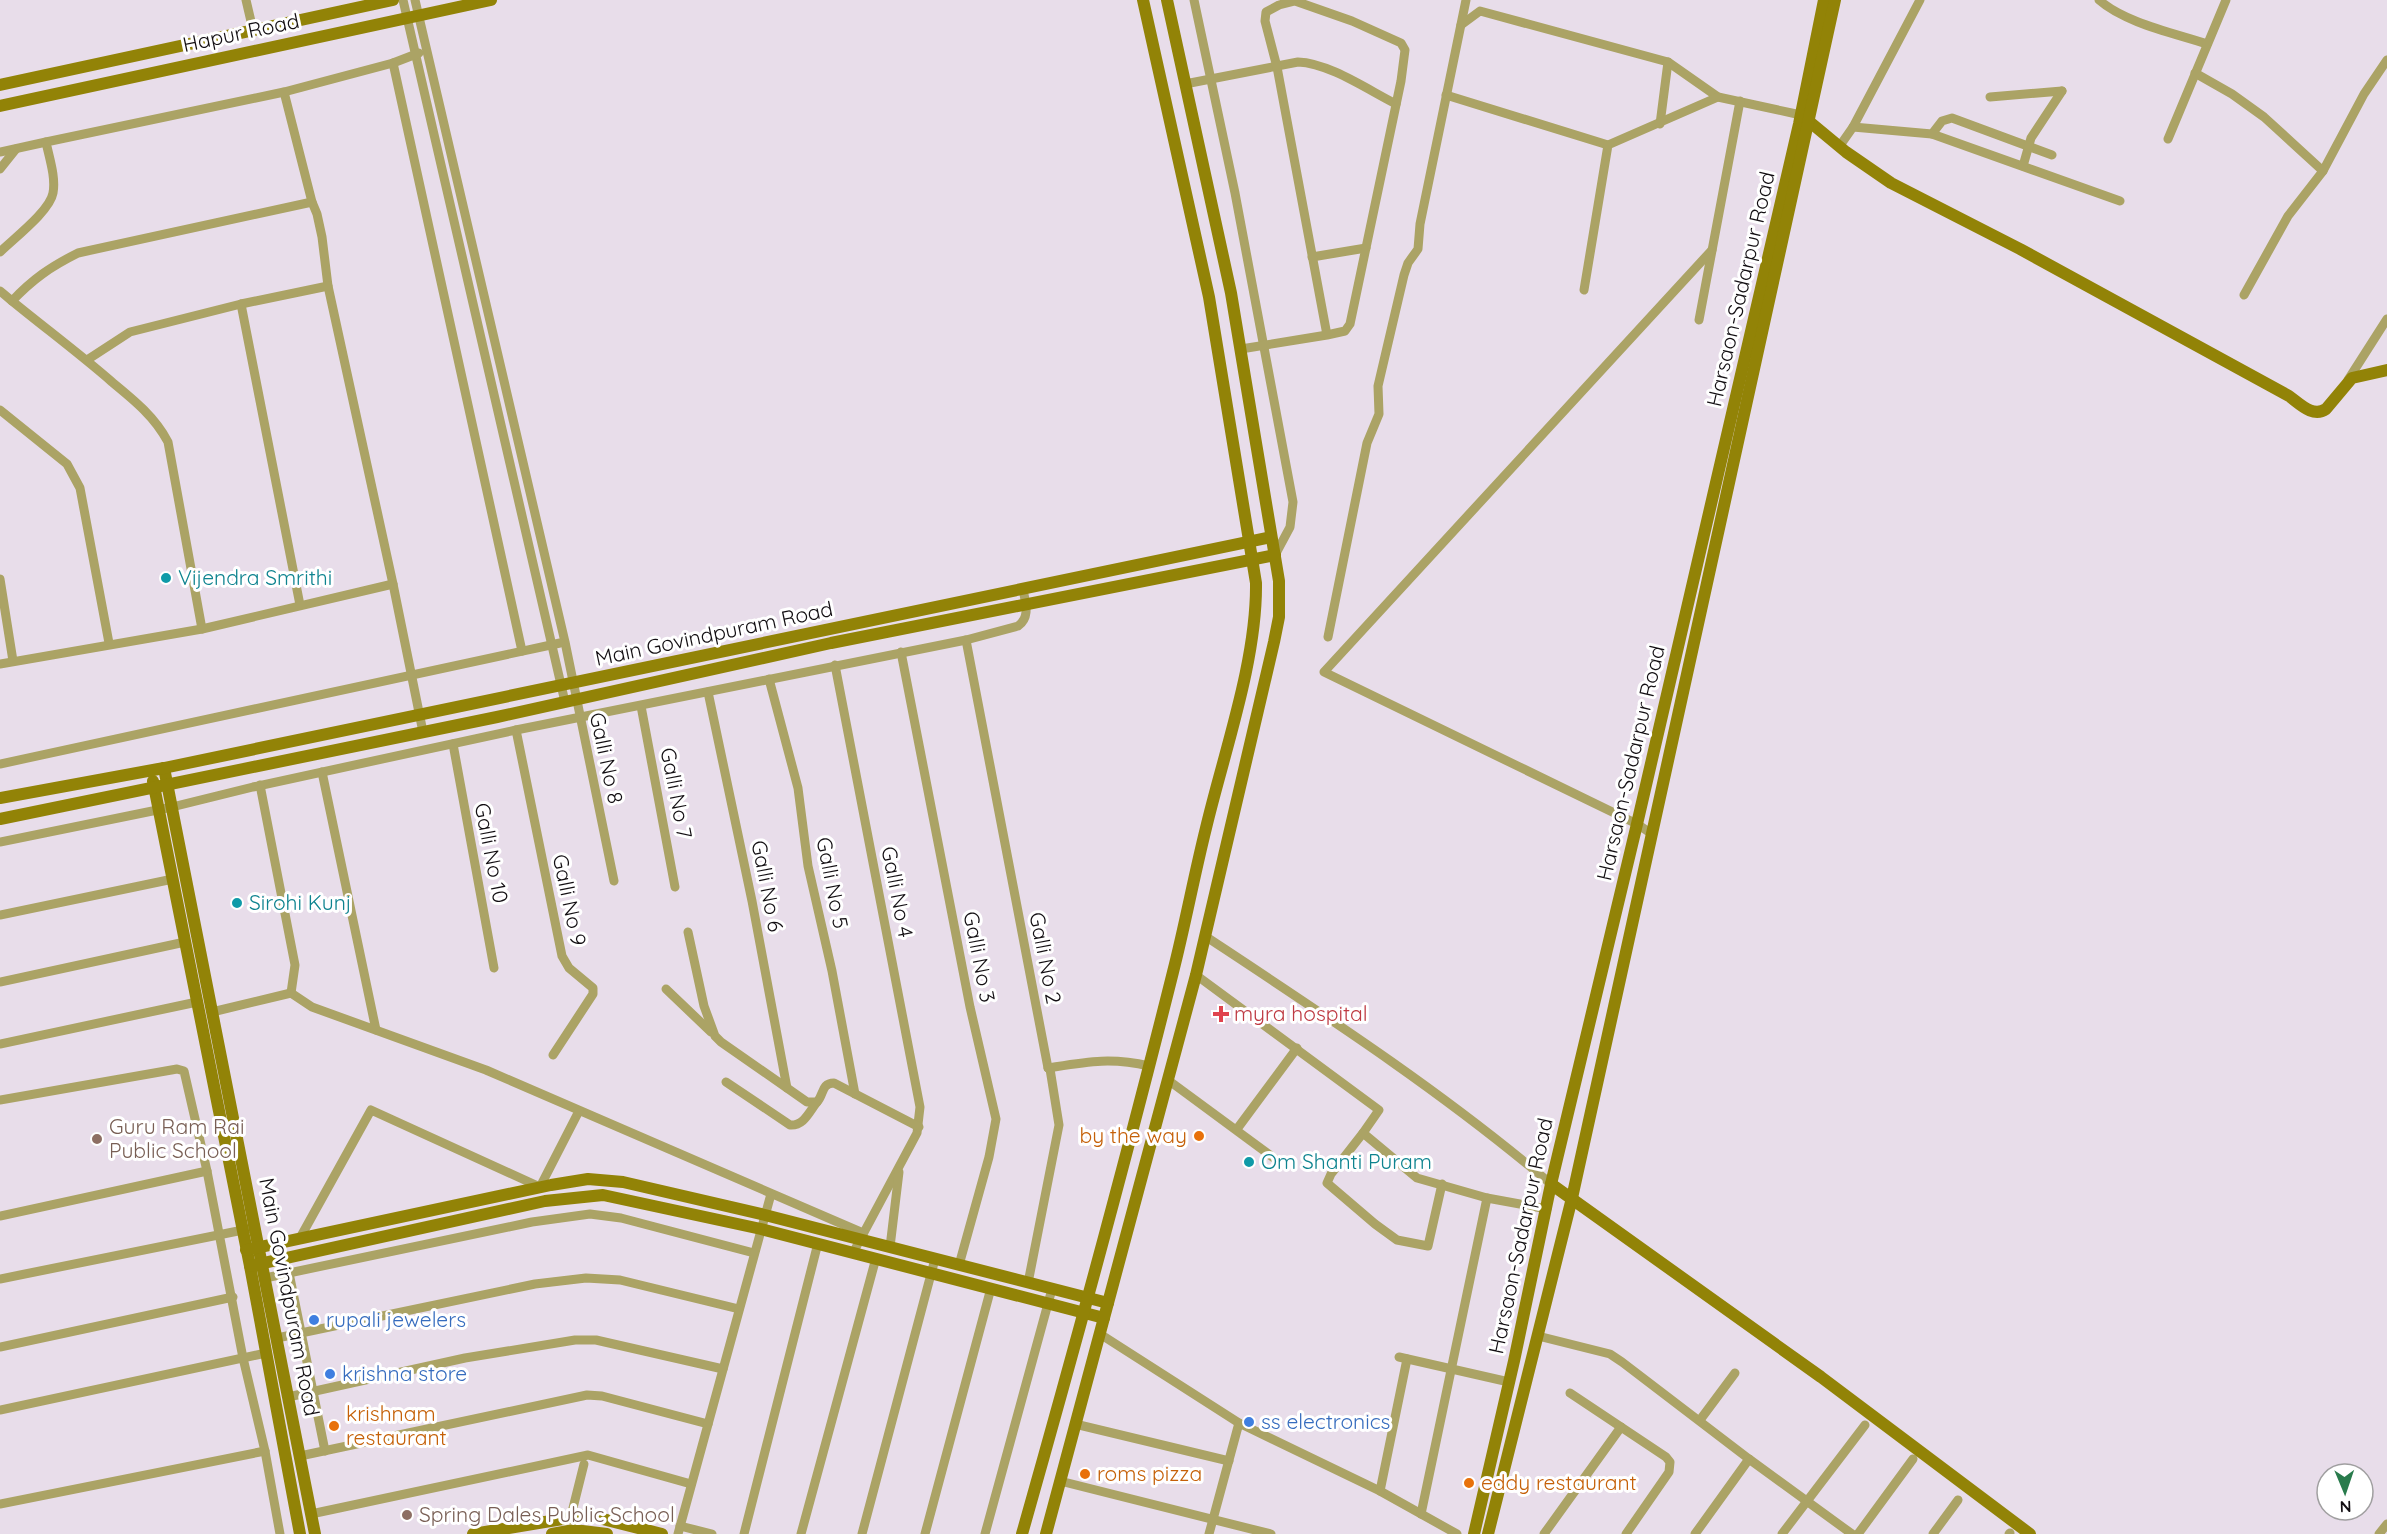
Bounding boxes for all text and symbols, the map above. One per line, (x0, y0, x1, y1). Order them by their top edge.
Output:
street label: Hapur Road (180, 7, 301, 57)
street label: Harsaon-Sadarpur Road (1700, 169, 1780, 409)
place label: Vijendra Smrithi (178, 564, 332, 590)
marker: Vijendra Smrithi (159, 571, 173, 585)
street label: Main Govindpuram Road (593, 595, 835, 671)
street label: Harsaon-Sadarpur Road (1590, 643, 1670, 883)
street label: Galli No 8 (585, 710, 629, 806)
street label: Galli No 7 (655, 745, 699, 841)
street label: Galli No 10 (470, 801, 514, 905)
street label: Galli No 5 (811, 835, 855, 931)
street label: Galli No 6 (746, 838, 790, 934)
street label: Galli No 4 (876, 844, 920, 940)
street label: Galli No 9 (548, 852, 592, 948)
place label: Sirohi Kunj (249, 889, 351, 915)
marker: Sirohi Kunj (230, 896, 244, 910)
street label: Galli No 3 (958, 909, 1002, 1005)
street label: Galli No 2 (1024, 910, 1068, 1006)
place label: myra hospital (1234, 1000, 1368, 1026)
marker: myra hospital (1212, 1005, 1230, 1023)
place label: Guru Ram Rai Public School (109, 1113, 244, 1163)
street label: Harsaon-Sadarpur Road (1482, 1116, 1558, 1356)
place label: by the way (1079, 1122, 1187, 1148)
marker: by the way (1192, 1129, 1206, 1143)
marker: Guru Ram Rai Public School (90, 1132, 104, 1146)
place label: Om Shanti Puram (1261, 1148, 1432, 1174)
marker: Om Shanti Puram (1242, 1155, 1256, 1169)
street label: Main Govindpuram Road (254, 1175, 326, 1418)
place label: rupali jewelers (326, 1306, 466, 1332)
marker: rupali jewelers (307, 1313, 321, 1327)
place label: krishna store (342, 1360, 467, 1386)
marker: krishna store (323, 1367, 337, 1381)
place label: krishnam restaurant (346, 1400, 447, 1450)
place label: ss electronics (1261, 1408, 1390, 1434)
marker: ss electronics (1242, 1415, 1256, 1429)
marker: krishnam restaurant (327, 1419, 341, 1433)
place label: roms pizza (1097, 1460, 1202, 1486)
north arrow (2315, 1462, 2375, 1522)
marker: roms pizza (1078, 1467, 1092, 1481)
place label: eddy restaurant (1481, 1469, 1637, 1495)
marker: eddy restaurant (1462, 1476, 1476, 1490)
text: N (2339, 1497, 2352, 1517)
place label: Spring Dales Public School (419, 1501, 675, 1527)
marker: Spring Dales Public School (400, 1508, 414, 1522)

